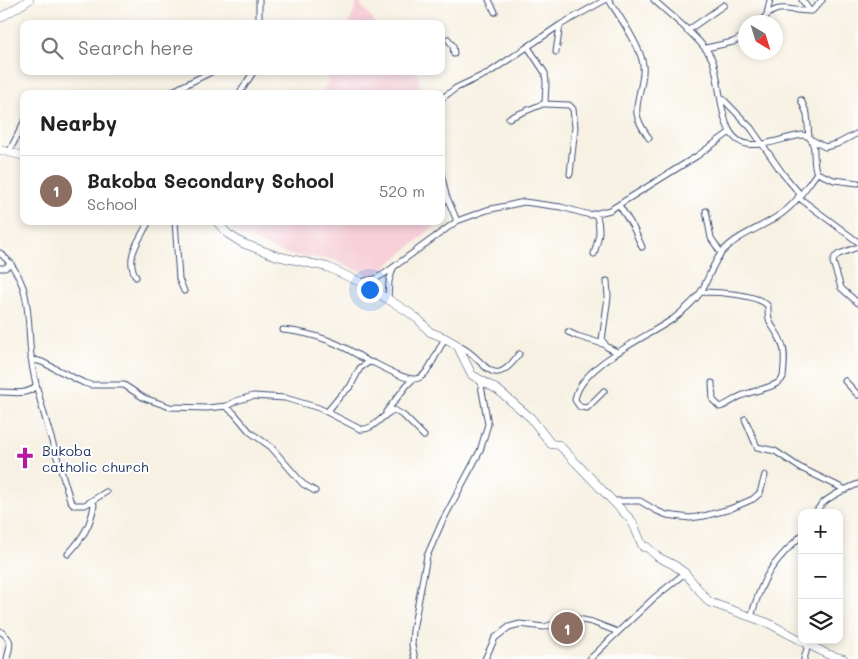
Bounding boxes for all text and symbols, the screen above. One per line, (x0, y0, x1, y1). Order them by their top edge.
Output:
north arrow (738, 15, 783, 60)
search box (20, 20, 445, 75)
icon: search (38, 34, 66, 62)
text: Search here (78, 35, 194, 60)
text: Nearby (40, 109, 117, 136)
text: Bakoba Secondary School (87, 168, 334, 193)
text: 1 (52, 180, 60, 201)
text: 520 m (379, 180, 425, 201)
text: School (87, 193, 137, 214)
your location (357, 277, 383, 303)
place label: Bukoba catholic church (42, 441, 149, 476)
church icon: Bukoba catholic church (12, 445, 38, 471)
map controls (798, 509, 843, 644)
button: + (798, 509, 843, 554)
button: − (798, 554, 843, 599)
button: layers (798, 599, 843, 644)
pin: 1 (551, 609, 583, 647)

